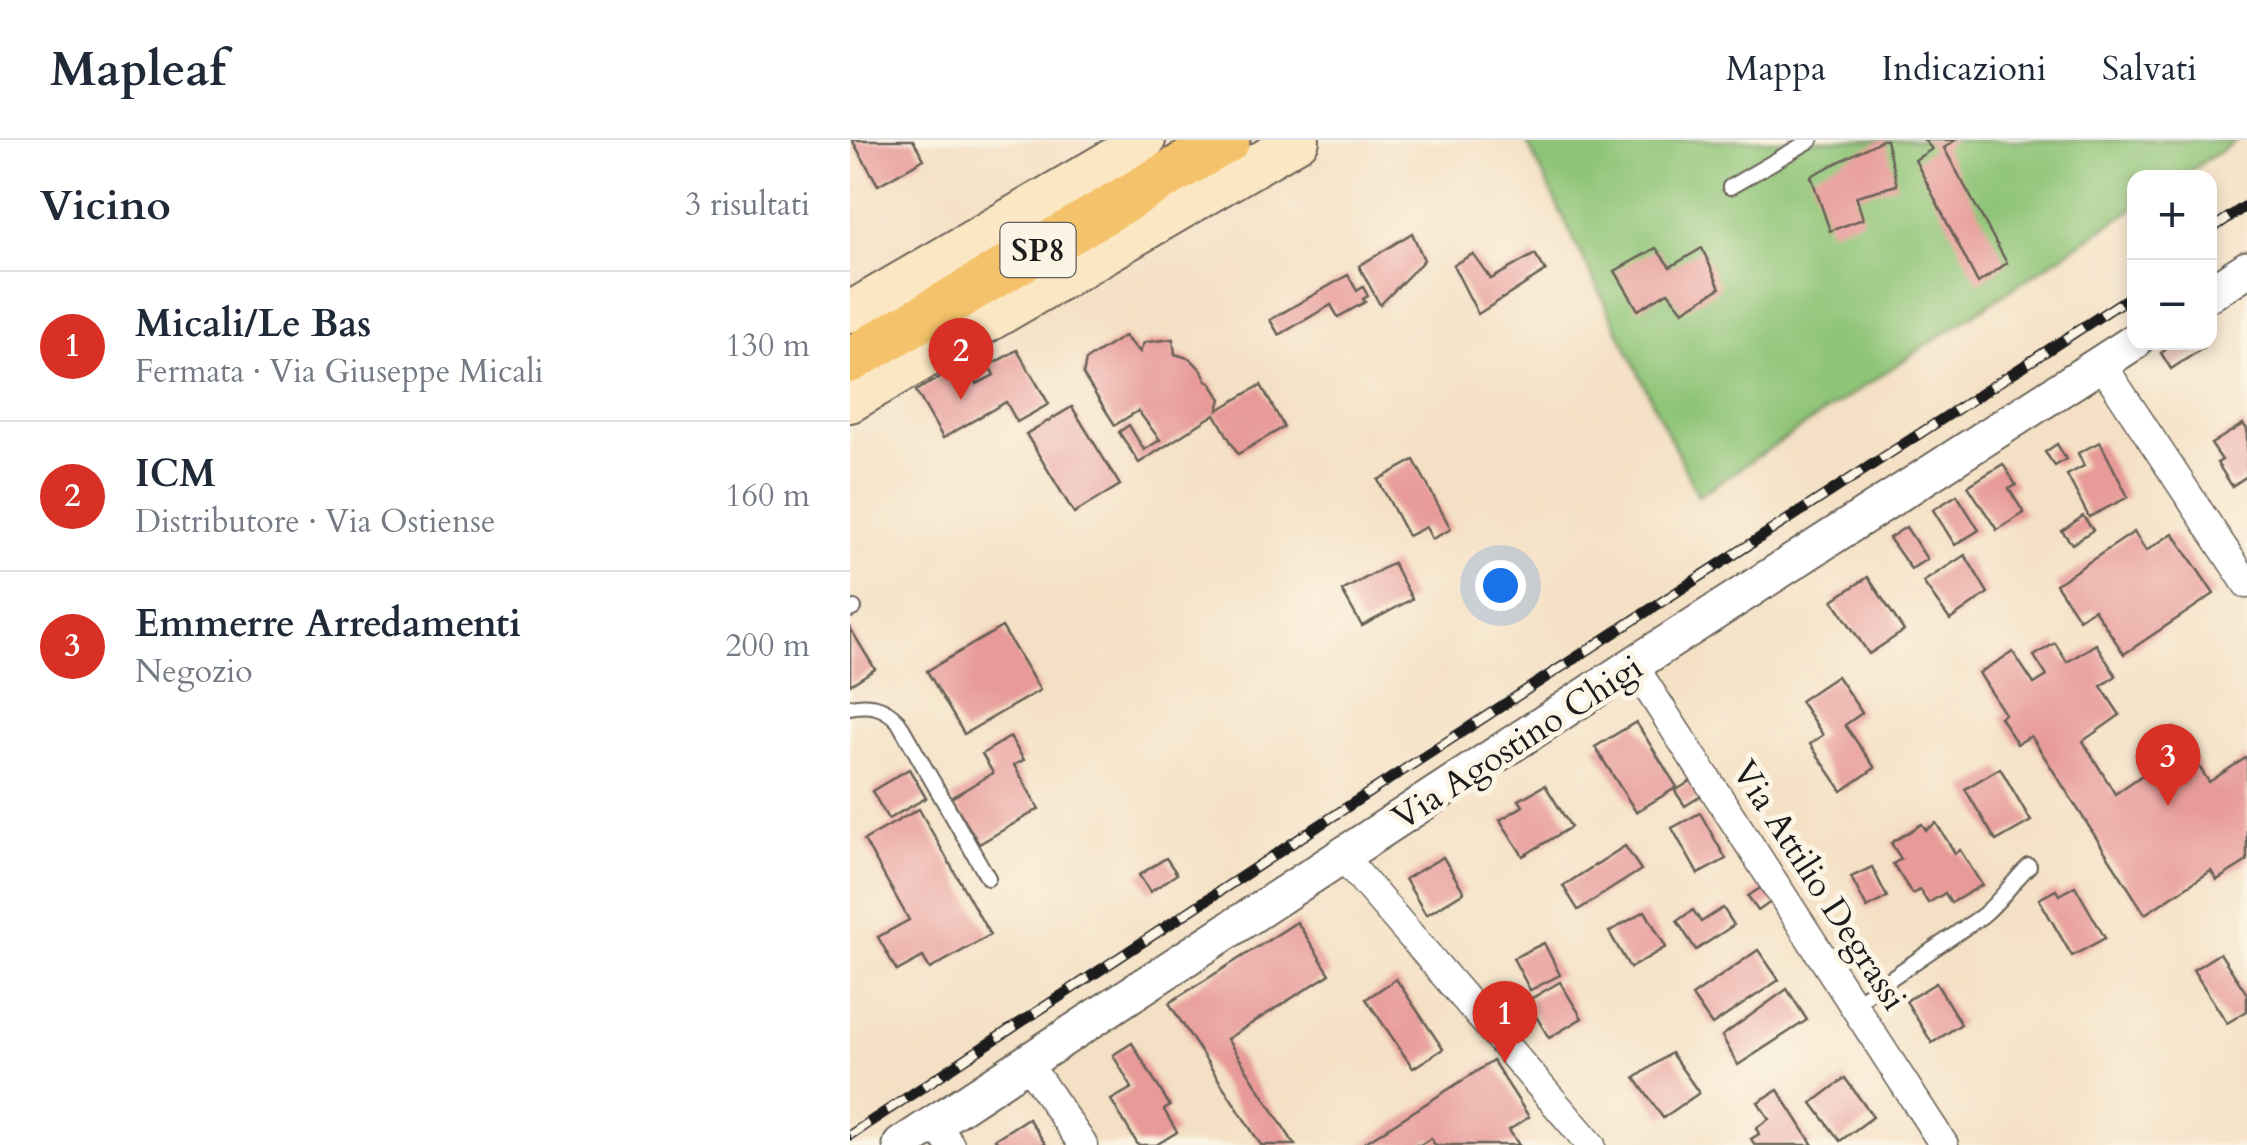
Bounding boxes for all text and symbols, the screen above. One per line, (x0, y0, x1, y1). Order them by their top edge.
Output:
text: Mapleaf (50, 37, 226, 102)
text: Mappa (1726, 45, 1826, 93)
text: Indicazioni (1881, 45, 2047, 93)
text: Salvati (2102, 45, 2197, 93)
map controls (2127, 170, 2217, 350)
button: + (2127, 170, 2217, 260)
text: Vicino (40, 177, 171, 234)
text: 3 risultati (685, 183, 810, 227)
road number: SP8 (1000, 223, 1076, 277)
button: − (2127, 260, 2217, 350)
text: Micali/Le Bas (135, 298, 371, 350)
pin: 2 (928, 318, 994, 400)
text: 1 (64, 324, 81, 368)
text: 130 m (725, 324, 810, 368)
text: Fermata · Via Giuseppe Micali (135, 350, 544, 394)
text: ICM (135, 448, 216, 500)
text: 2 (64, 474, 81, 518)
text: 160 m (725, 474, 810, 518)
text: Distributore · Via Ostiense (135, 500, 496, 544)
your location (1475, 560, 1526, 611)
text: Emmerre Arredamenti (135, 598, 521, 650)
text: 3 (64, 624, 81, 668)
text: 200 m (725, 624, 810, 668)
street label: Via Agostino Chigi (1383, 644, 1652, 842)
text: Negozio (135, 650, 253, 694)
pin: 3 (2136, 724, 2200, 806)
street label: Via Attilio Degrassi (1720, 751, 1918, 1020)
pin: 1 (1472, 980, 1538, 1063)

